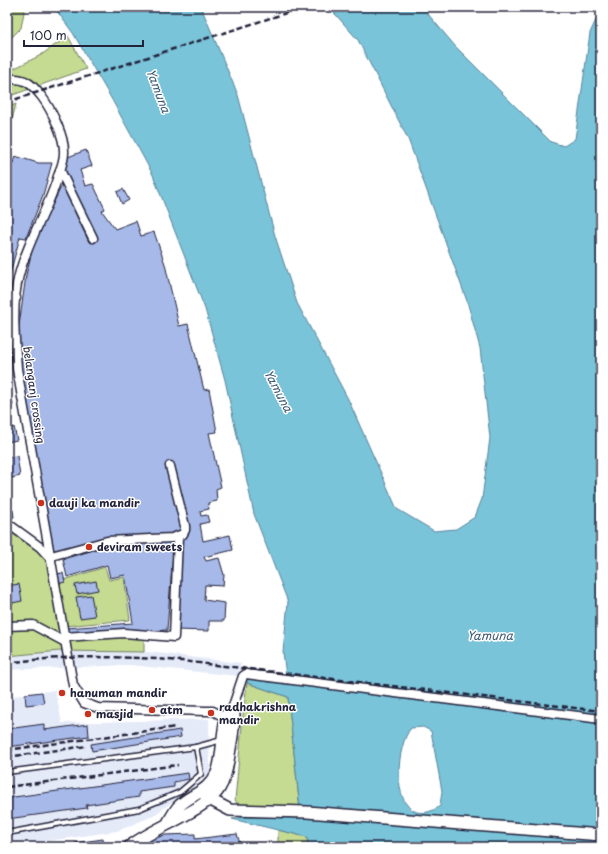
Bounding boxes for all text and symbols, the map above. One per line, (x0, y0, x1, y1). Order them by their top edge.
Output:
scale bar (24, 22, 143, 48)
text: 100 m (30, 26, 67, 44)
water label: Yamuna (142, 66, 176, 116)
street label: belanganj crossing (19, 345, 50, 444)
water label: Yamuna (260, 366, 298, 415)
place label: dauji ka mandir (49, 494, 140, 511)
marker: dauji ka mandir (36, 498, 46, 508)
place label: deviram sweets (97, 538, 183, 555)
marker: deviram sweets (84, 542, 94, 552)
water label: Yamuna (467, 626, 513, 644)
place label: hanuman mandir (70, 684, 167, 701)
marker: hanuman mandir (57, 688, 67, 698)
place label: radhakrishna mandir (219, 698, 297, 728)
place label: atm (160, 701, 183, 718)
place label: masjid (96, 705, 133, 722)
marker: atm (147, 705, 157, 715)
marker: radhakrishna mandir (206, 708, 216, 718)
marker: masjid (83, 709, 93, 719)

